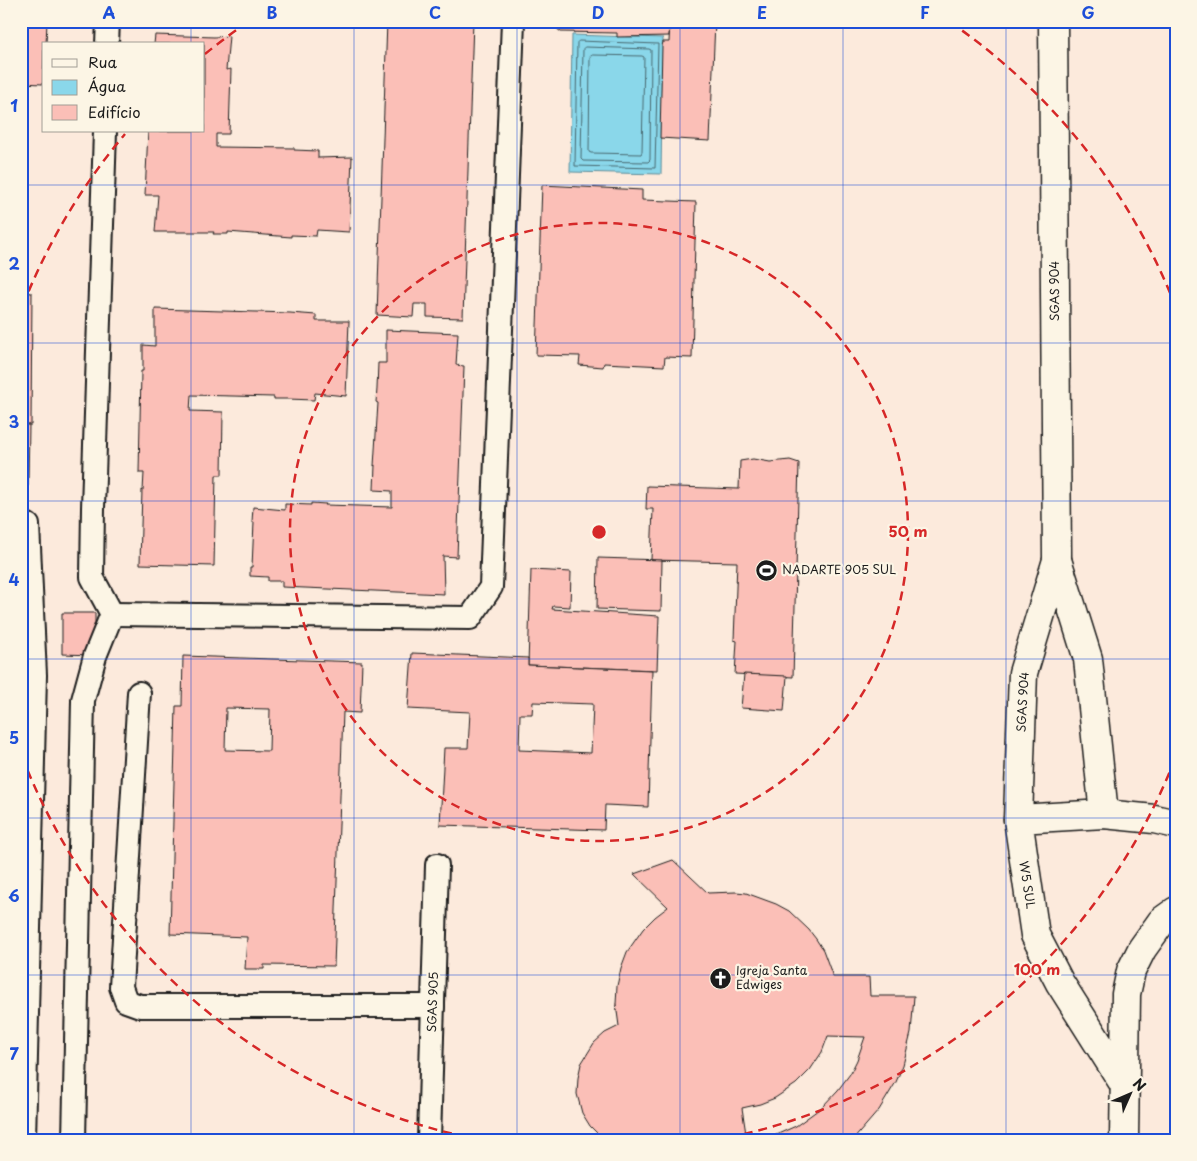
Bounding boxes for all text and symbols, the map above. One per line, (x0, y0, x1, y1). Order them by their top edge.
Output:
text: A (103, 0, 116, 24)
text: B (267, 0, 278, 24)
text: C (429, 0, 441, 24)
text: D (592, 0, 604, 24)
text: E (757, 0, 767, 24)
text: F (920, 0, 930, 24)
text: G (1081, 0, 1095, 24)
legend (42, 42, 205, 132)
text: Rua (88, 50, 117, 73)
text: Água (88, 74, 126, 97)
text: 1 (10, 93, 18, 117)
text: Edifício (88, 100, 141, 123)
text: 2 (8, 251, 20, 275)
street label: SGAS 904 (1045, 261, 1063, 321)
text: 3 (9, 409, 19, 433)
text: 50 m (889, 519, 927, 542)
centre of rings (590, 523, 608, 541)
sports icon: NADARTE 905 SUL (754, 558, 778, 582)
place label: NADARTE 905 SUL (782, 560, 896, 578)
text: 4 (9, 567, 20, 591)
street label: SGAS 904 (1011, 671, 1033, 733)
text: 5 (9, 725, 19, 749)
street label: W5 SUL (1015, 860, 1041, 910)
text: 6 (8, 883, 20, 907)
text: 100 m (1014, 957, 1060, 980)
place label: Igreja Santa Edwiges (736, 961, 808, 993)
church icon: Igreja Santa Edwiges (708, 966, 732, 990)
street label: SGAS 905 (422, 971, 442, 1033)
text: 7 (9, 1041, 19, 1065)
north arrow (1104, 1068, 1154, 1118)
text: N (1128, 1073, 1151, 1096)

